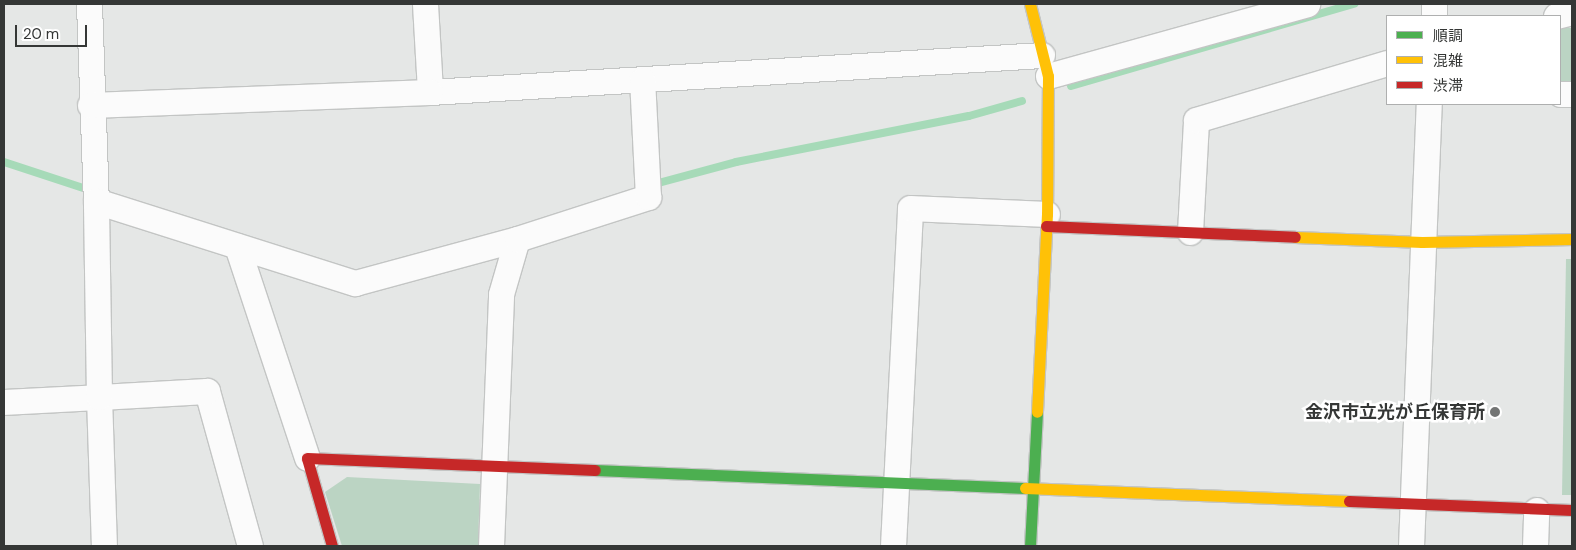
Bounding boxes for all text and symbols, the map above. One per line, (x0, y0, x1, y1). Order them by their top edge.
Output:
scale bar (18, 15, 90, 47)
legend (1386, 15, 1561, 105)
text: 20 m (23, 24, 59, 44)
text: 順調 (1433, 26, 1463, 46)
text: 混雑 (1433, 51, 1463, 71)
text: 渋滞 (1433, 76, 1463, 96)
place label: 金沢市立光が丘保育所 (1305, 401, 1485, 423)
marker: 金沢市立光が丘保育所 (1489, 406, 1501, 418)

